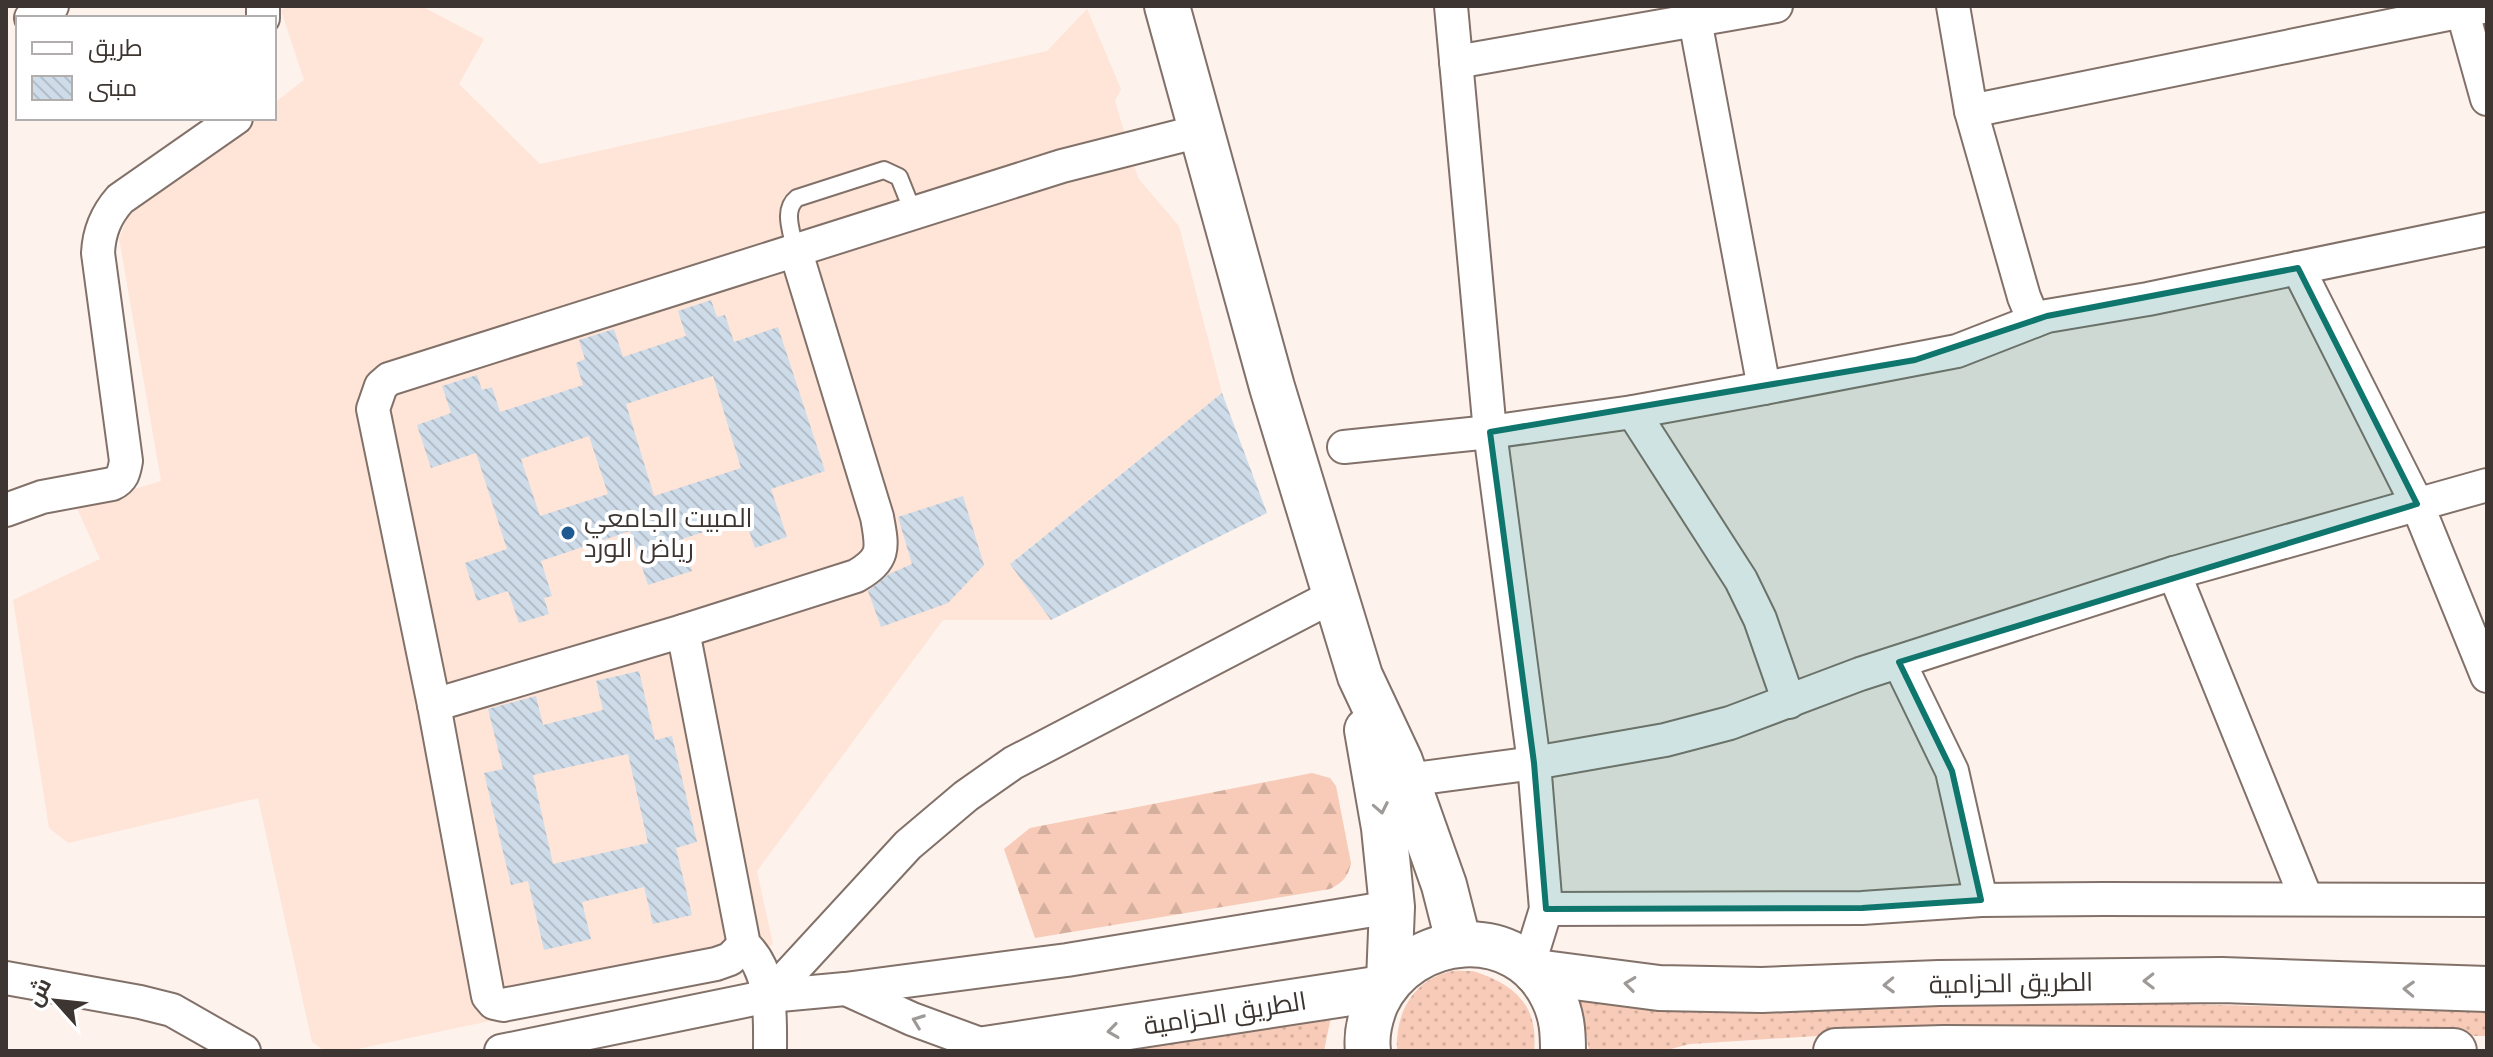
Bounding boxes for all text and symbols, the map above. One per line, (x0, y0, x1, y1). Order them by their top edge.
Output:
legend (16, 16, 276, 120)
text: طريق (88, 32, 143, 63)
text: مبنى (88, 72, 137, 103)
place label: المبيت الجامعي رياض الورد (584, 501, 753, 565)
marker: المبيت الجامعي رياض الورد (559, 524, 577, 542)
one-way arrow (1371, 801, 1388, 815)
north arrow (16, 961, 96, 1041)
street label: الطريق الحزامية (1929, 965, 2093, 1001)
one-way arrow (2142, 972, 2155, 990)
text: ش (19, 973, 57, 1011)
one-way arrow (1623, 976, 1636, 993)
one-way arrow (1882, 976, 1895, 993)
one-way arrow (2402, 980, 2415, 997)
street label: الطريق الحزامية (1141, 983, 1309, 1043)
one-way arrow (912, 1014, 926, 1031)
one-way arrow (1106, 1022, 1120, 1039)

